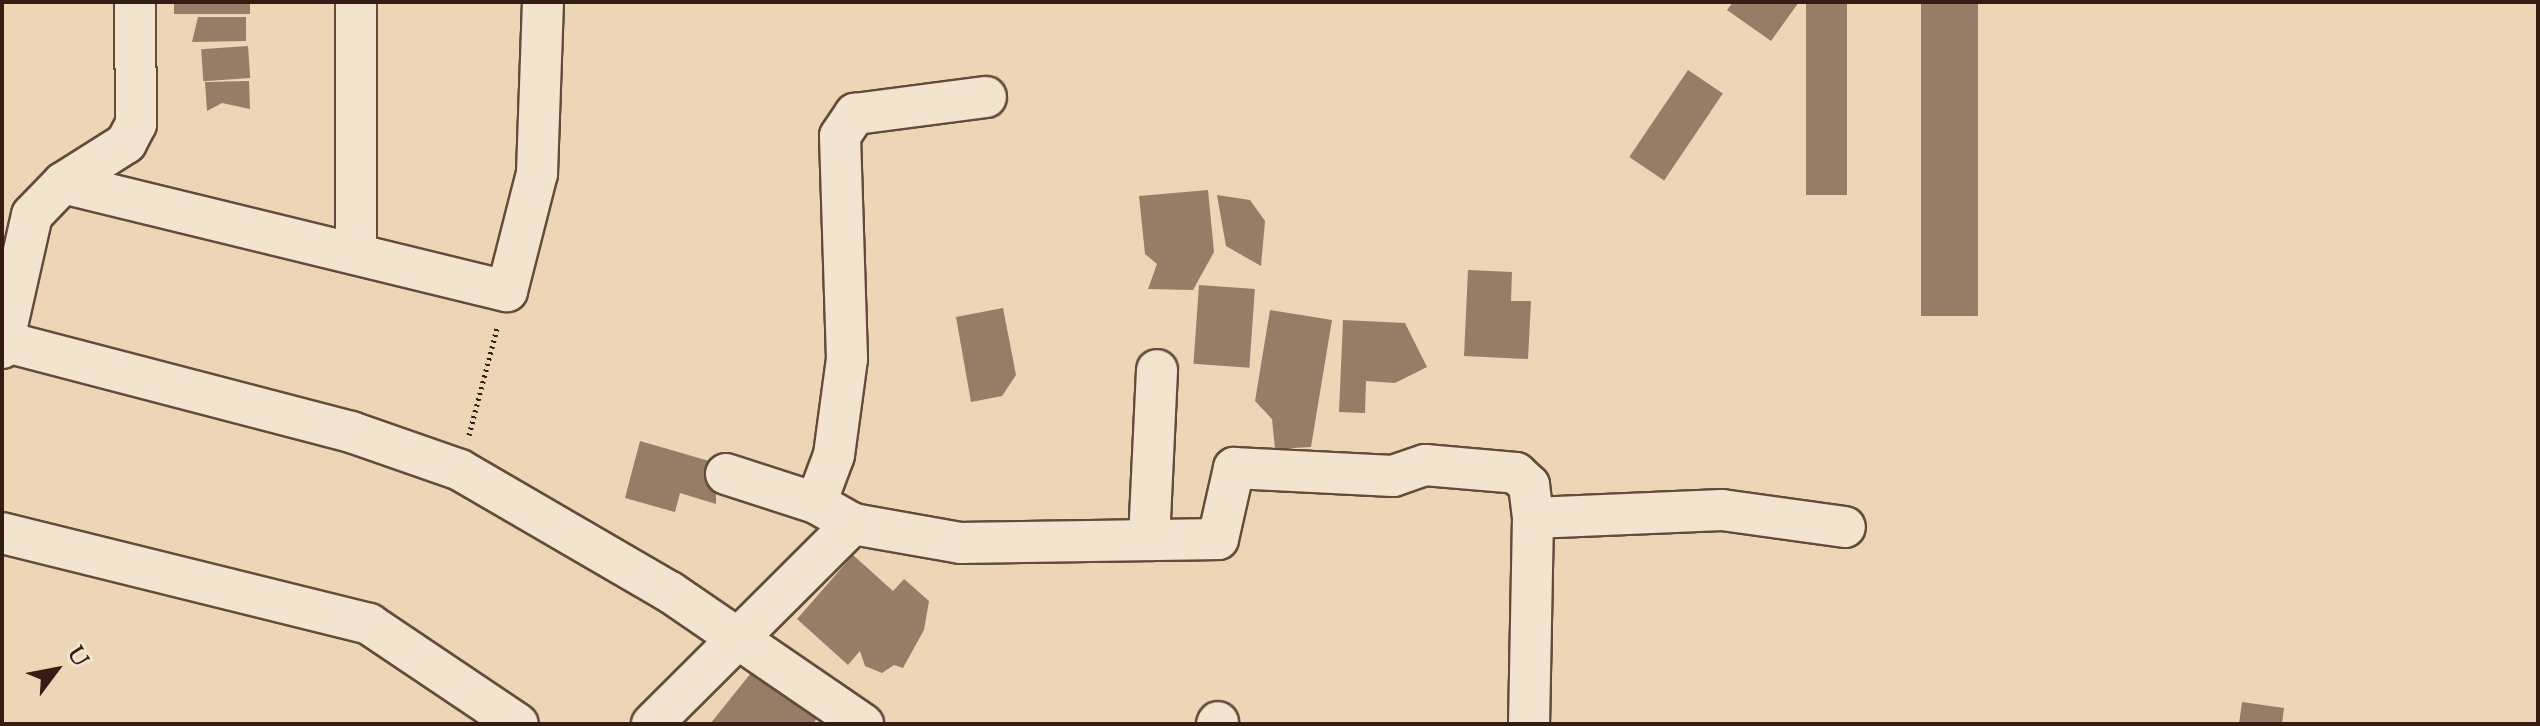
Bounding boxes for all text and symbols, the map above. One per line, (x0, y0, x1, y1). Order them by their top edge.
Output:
north arrow (16, 630, 96, 710)
text: U (58, 641, 95, 673)

